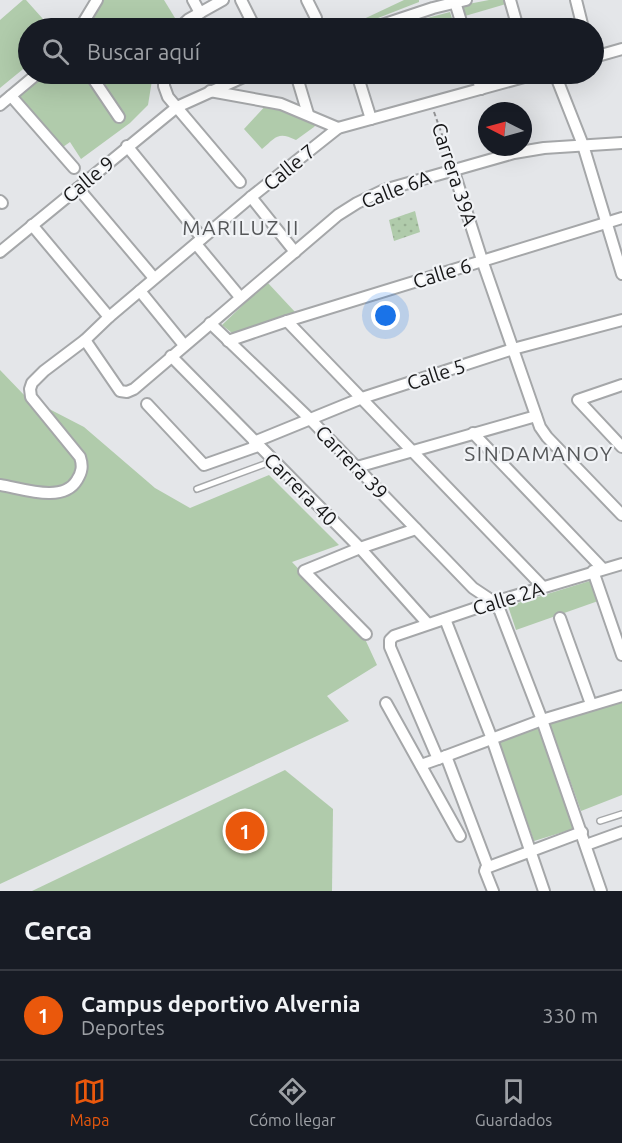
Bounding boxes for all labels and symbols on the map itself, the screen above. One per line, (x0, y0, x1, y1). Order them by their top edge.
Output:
north arrow (478, 102, 532, 156)
street label: Carrera 39A (428, 120, 482, 228)
street label: Calle 7 (258, 139, 320, 195)
street label: Calle 9 (58, 151, 118, 207)
street label: Calle 6A (358, 165, 434, 213)
district label: MARILUZ II (182, 215, 300, 239)
street label: Calle 6 (410, 253, 474, 293)
your location (371, 301, 400, 330)
street label: Calle 5 (404, 354, 468, 394)
street label: Carrera 39 (311, 420, 393, 504)
district label: SINDAMANOY (464, 441, 614, 465)
street label: Carrera 40 (260, 448, 342, 530)
street label: Calle 2A (470, 576, 546, 620)
pin: 1 (226, 808, 264, 854)

